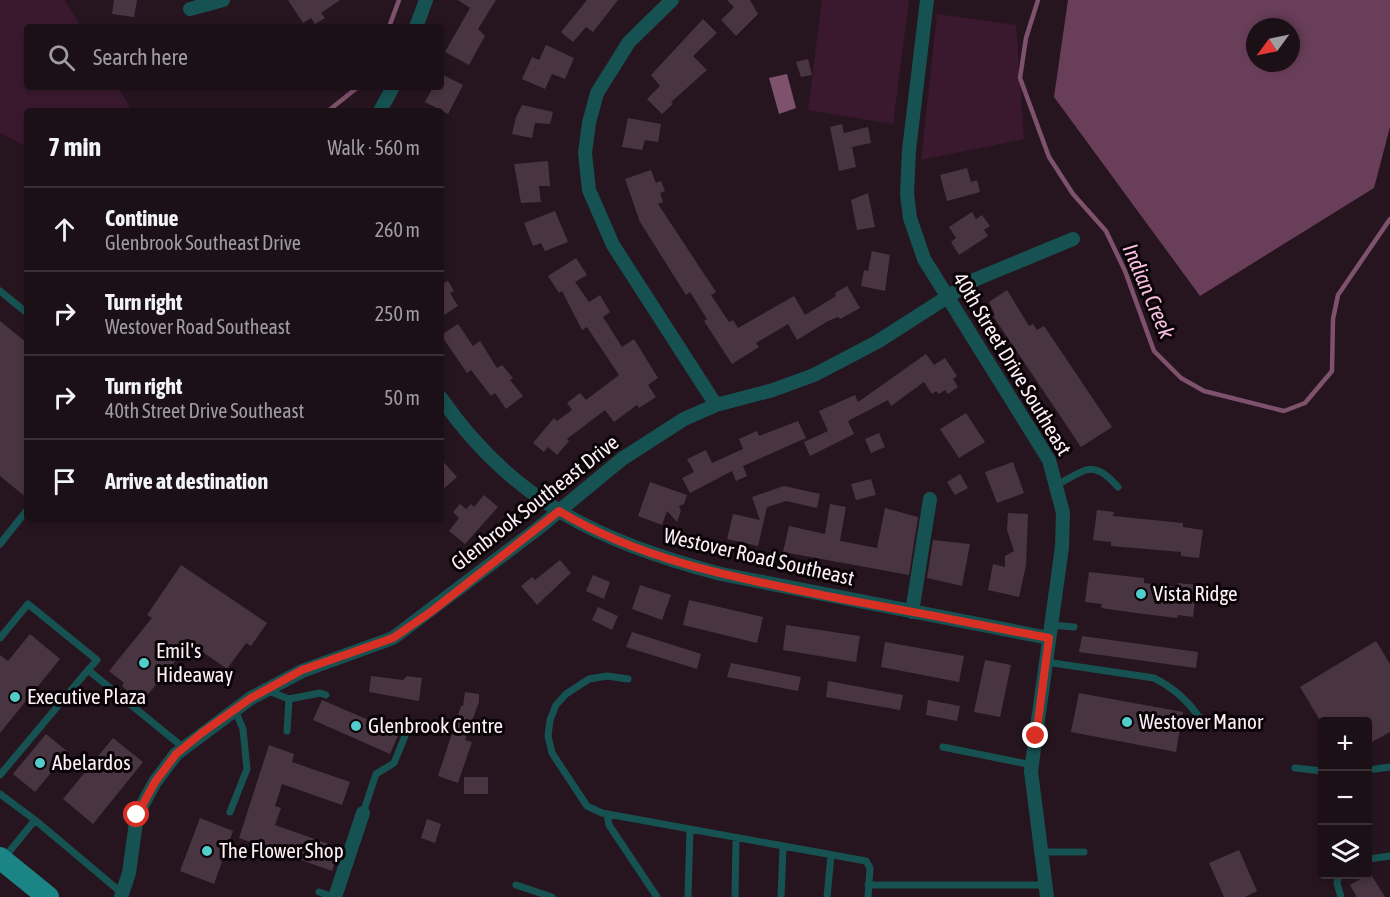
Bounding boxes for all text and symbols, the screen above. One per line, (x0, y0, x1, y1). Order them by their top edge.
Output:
north arrow (1246, 18, 1300, 72)
search box (24, 24, 444, 90)
icon: search (45, 41, 78, 74)
text: Search here (93, 44, 188, 70)
text: 7 min (48, 132, 101, 162)
text: Walk · 560 m (328, 136, 420, 159)
text: Continue (105, 205, 179, 231)
icon: ahead (48, 213, 81, 246)
text: 260 m (375, 218, 420, 241)
text: Glenbrook Southeast Drive (105, 231, 301, 254)
water label: Indian Creek (1117, 240, 1181, 343)
street label: 40th Street Drive Southeast (949, 268, 1077, 459)
text: Turn right (105, 289, 182, 315)
icon: right (48, 297, 81, 330)
text: 250 m (375, 302, 420, 325)
text: Westover Road Southeast (105, 315, 291, 338)
text: Turn right (105, 373, 182, 399)
icon: right (48, 381, 81, 414)
text: 50 m (384, 386, 420, 409)
text: 40th Street Drive Southeast (105, 399, 304, 422)
street label: Glenbrook Southeast Drive (446, 429, 623, 575)
icon: arrive (48, 465, 81, 498)
text: Arrive at destination (105, 468, 268, 494)
street label: Westover Road Southeast (662, 522, 857, 590)
place label: Vista Ridge (1153, 581, 1238, 605)
marker: Vista Ridge (1134, 587, 1148, 601)
place label: Emil's Hideaway (156, 638, 233, 686)
marker: Emil's Hideaway (137, 656, 151, 670)
place label: Executive Plaza (27, 684, 146, 708)
marker: Executive Plaza (8, 690, 22, 704)
place label: Westover Manor (1139, 709, 1264, 733)
place label: Glenbrook Centre (368, 713, 503, 737)
marker: Westover Manor (1120, 715, 1134, 729)
map controls (1318, 717, 1372, 879)
button: + (1318, 717, 1372, 771)
marker: Glenbrook Centre (349, 719, 363, 733)
route end (1022, 722, 1048, 748)
place label: Abelardos (52, 750, 131, 774)
marker: Abelardos (33, 756, 47, 770)
button: − (1318, 771, 1372, 825)
route start (123, 801, 149, 827)
button: layers (1318, 825, 1372, 879)
place label: The Flower Shop (219, 838, 344, 862)
marker: The Flower Shop (200, 844, 214, 858)

